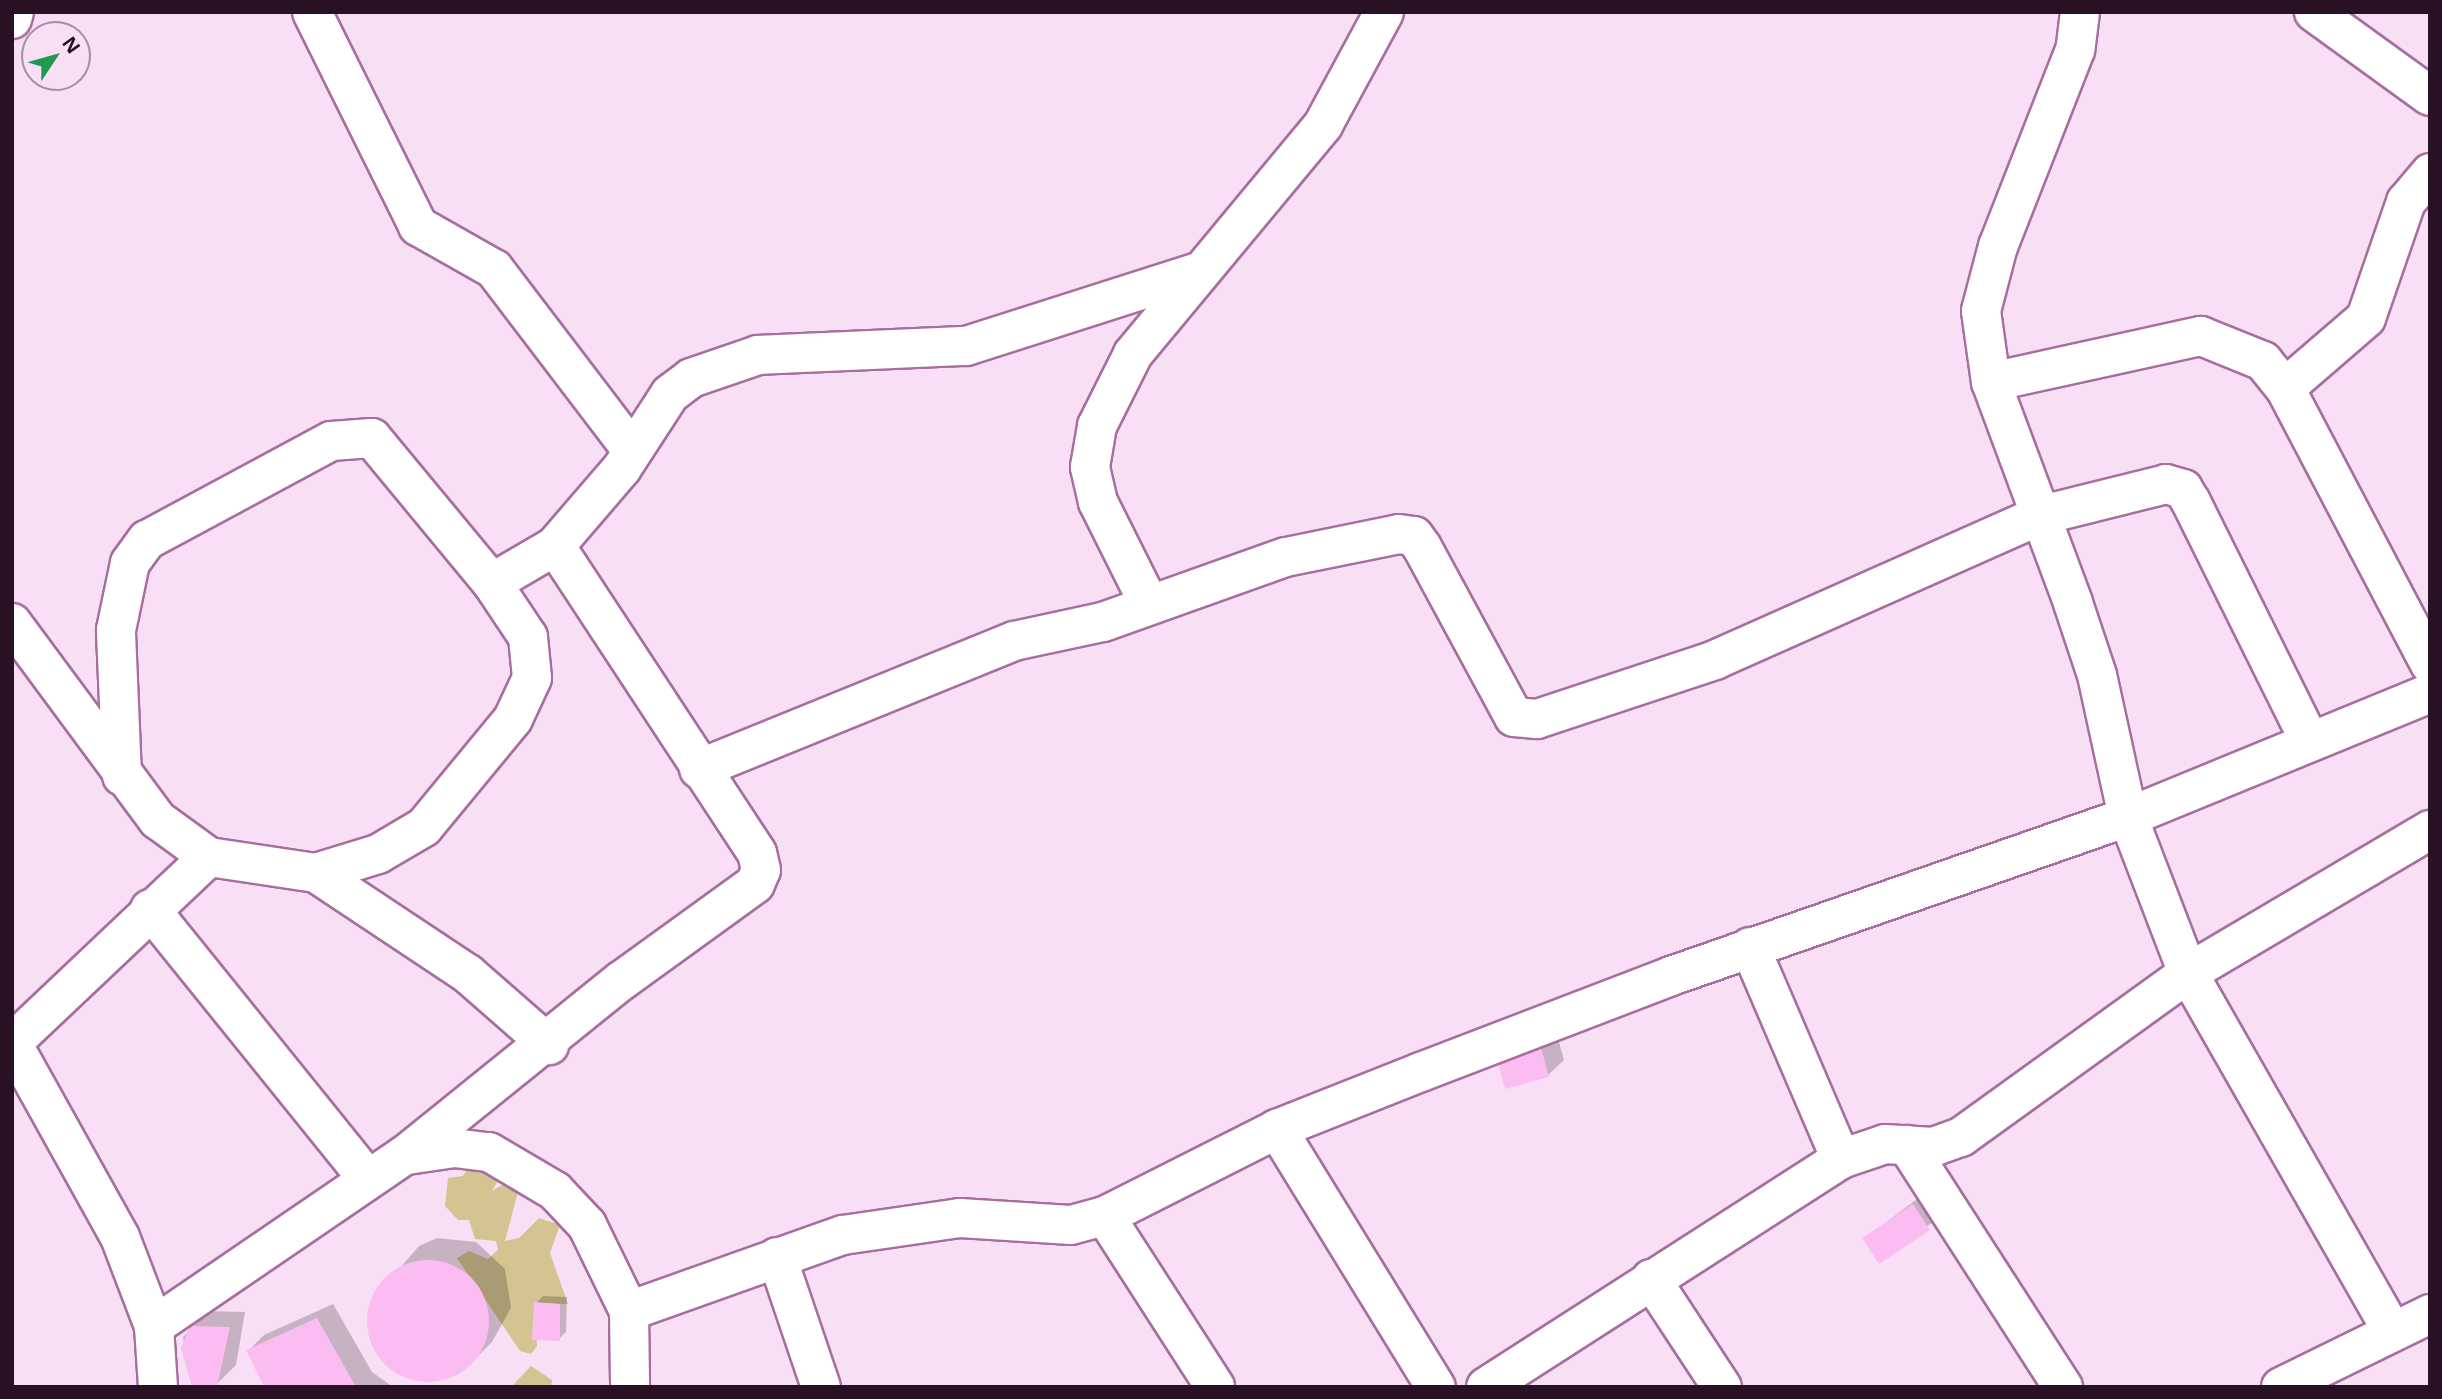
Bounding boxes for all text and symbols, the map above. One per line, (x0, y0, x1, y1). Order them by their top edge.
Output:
north arrow (21, 21, 91, 91)
text: N (56, 31, 86, 59)

